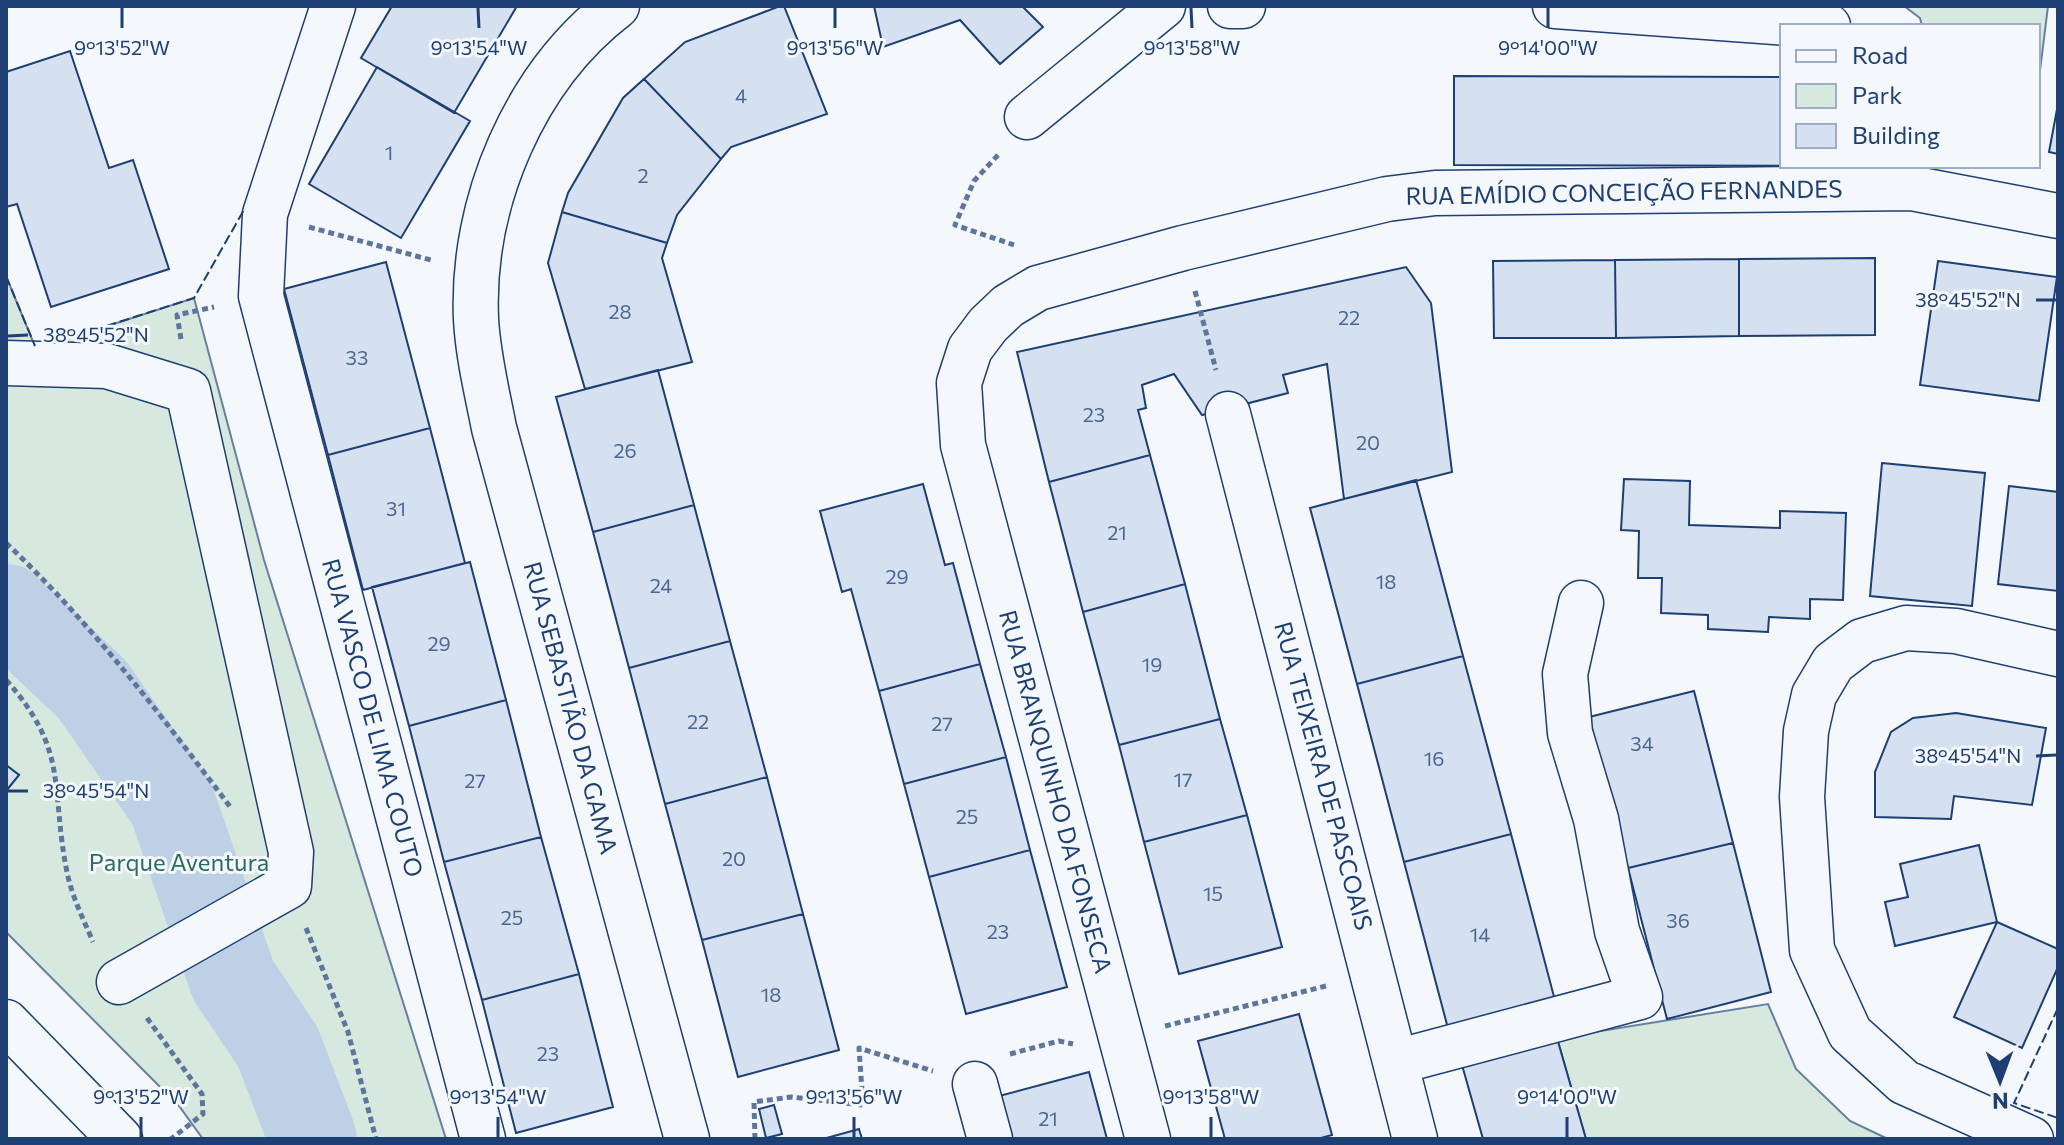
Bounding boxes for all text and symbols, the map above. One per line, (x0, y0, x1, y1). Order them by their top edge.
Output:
legend (1780, 24, 2040, 168)
text: 9°13'52"W (74, 35, 170, 59)
text: 9°13'54"W (431, 35, 527, 59)
text: 9°13'56"W (787, 35, 883, 59)
text: 9°13'58"W (1144, 35, 1240, 59)
text: 9°14'00"W (1498, 35, 1598, 59)
text: Road (1852, 40, 1908, 69)
text: Park (1852, 80, 1902, 109)
house number: 4 (735, 83, 747, 107)
text: Building (1852, 120, 1940, 149)
house number: 1 (385, 140, 393, 164)
house number: 2 (637, 163, 649, 187)
street label: RUA EMÍDIO CONCEIÇÃO FERNANDES (1405, 173, 1843, 210)
text: 38°45'52"N (1915, 287, 2021, 311)
house number: 28 (608, 299, 632, 323)
house number: 22 (1338, 305, 1360, 329)
text: 38°45'52"N (43, 322, 149, 346)
house number: 33 (346, 345, 368, 369)
house number: 23 (1083, 402, 1105, 426)
house number: 20 (1356, 430, 1380, 454)
house number: 26 (613, 438, 637, 462)
house number: 31 (386, 496, 406, 520)
house number: 21 (1107, 520, 1127, 544)
street label: RUA VASCO DE LIMA COUTO (317, 555, 430, 880)
street label: RUA SEBASTIÃO DA GAMA (518, 558, 624, 857)
house number: 29 (885, 564, 909, 588)
house number: 18 (1376, 569, 1396, 593)
house number: 24 (650, 573, 672, 597)
street label: RUA BRANQUINHO DA FONSECA (994, 607, 1119, 976)
street label: RUA TEIXEIRA DE PASCOAIS (1269, 618, 1380, 933)
house number: 29 (427, 631, 451, 655)
house number: 19 (1142, 652, 1162, 676)
house number: 22 (687, 709, 709, 733)
house number: 27 (931, 711, 953, 735)
house number: 34 (1630, 731, 1654, 755)
text: 38°45'54"N (1915, 743, 2021, 767)
house number: 16 (1424, 746, 1444, 770)
house number: 17 (1173, 767, 1193, 791)
house number: 27 (464, 768, 486, 792)
text: 38°45'54"N (43, 778, 149, 802)
house number: 25 (956, 804, 978, 828)
house number: 20 (722, 846, 746, 870)
park label: Parque Aventura (89, 847, 269, 876)
house number: 15 (1203, 881, 1223, 905)
house number: 25 (501, 905, 523, 929)
house number: 36 (1666, 908, 1690, 932)
house number: 23 (987, 919, 1009, 943)
house number: 14 (1470, 922, 1490, 946)
house number: 18 (761, 982, 781, 1006)
house number: 23 (537, 1041, 559, 1065)
north arrow (1960, 1041, 2040, 1121)
text: 9°13'52"W (93, 1084, 189, 1108)
text: 9°13'54"W (450, 1084, 546, 1108)
text: 9°13'56"W (806, 1084, 902, 1108)
text: 9°13'58"W (1163, 1084, 1259, 1108)
text: 9°14'00"W (1517, 1084, 1617, 1108)
text: N (1992, 1088, 2009, 1115)
house number: 21 (1038, 1106, 1058, 1130)

